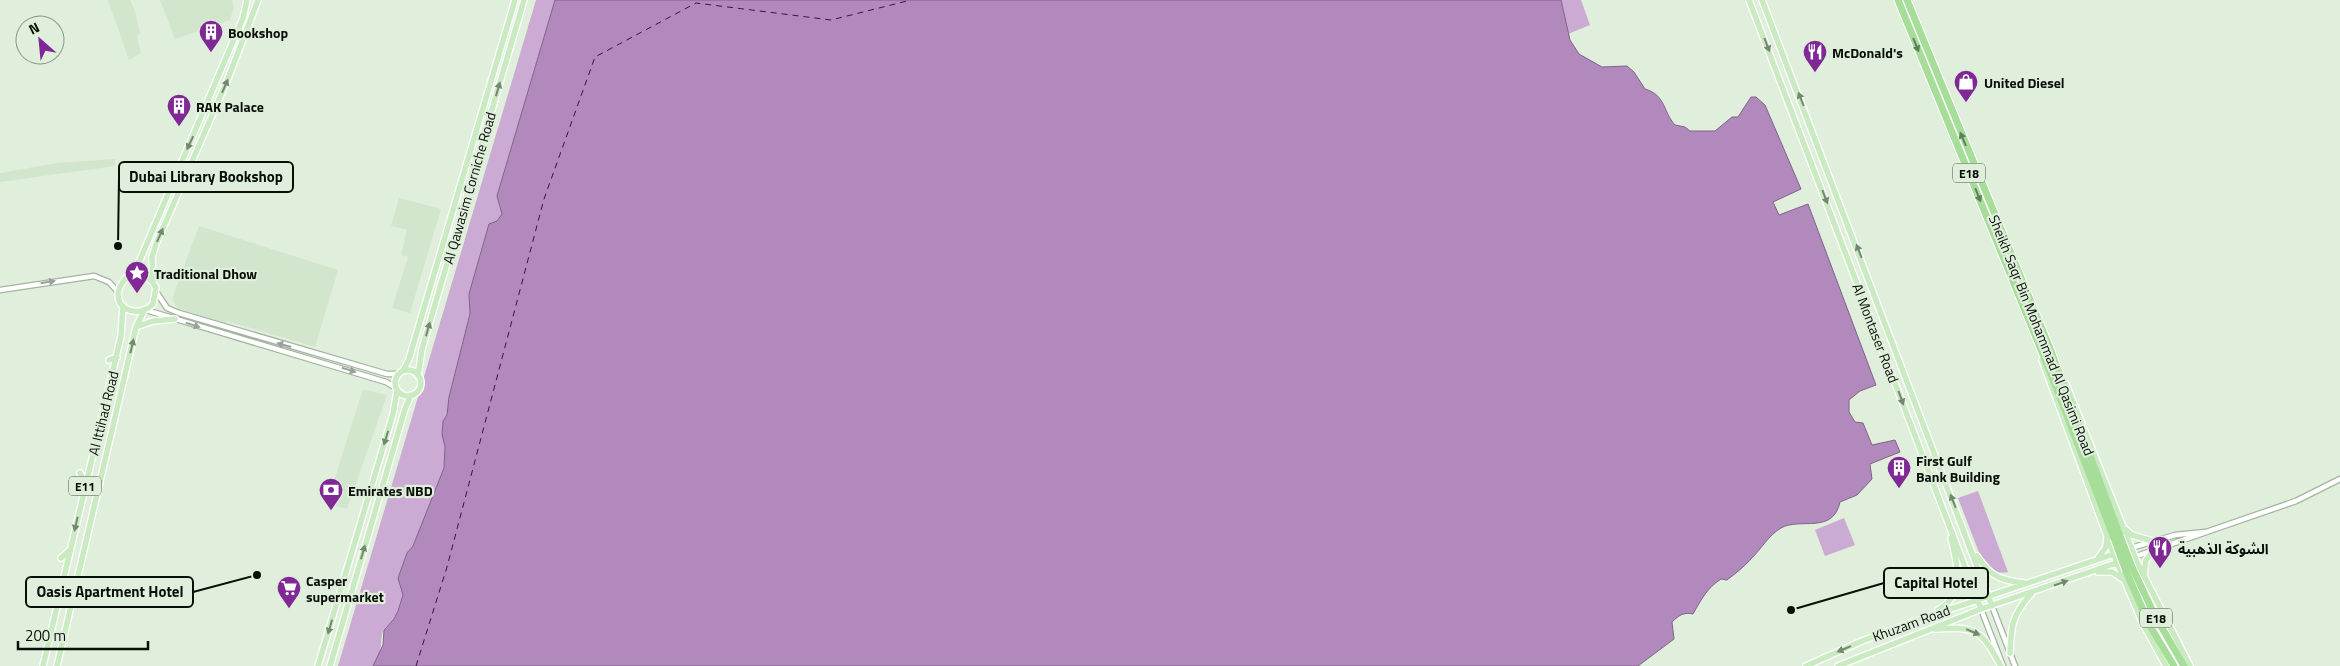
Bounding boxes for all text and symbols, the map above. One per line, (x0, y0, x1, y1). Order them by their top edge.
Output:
north arrow (15, 15, 65, 65)
text: N (25, 16, 43, 40)
building icon: Bookshop (198, 19, 224, 53)
place label: Bookshop (228, 22, 288, 43)
one-way arrow (1764, 38, 1771, 53)
one-way arrow (1912, 38, 1920, 53)
restaurant icon: McDonald's (1802, 39, 1828, 73)
place label: McDonald's (1832, 42, 1903, 63)
shop icon: United Diesel (1953, 69, 1979, 103)
place label: United Diesel (1984, 72, 2065, 93)
one-way arrow (221, 79, 229, 93)
one-way arrow (494, 81, 502, 96)
one-way arrow (1797, 92, 1805, 106)
building icon: RAK Palace (166, 93, 192, 127)
place label: RAK Palace (196, 96, 264, 117)
street label: Al Qawasim Corniche Road (437, 110, 501, 266)
one-way arrow (1958, 132, 1966, 146)
one-way arrow (186, 136, 194, 150)
callout: Dubai Library Bookshop (119, 162, 293, 192)
road number: E18 (1953, 164, 1985, 182)
text: Dubai Library Bookshop (129, 165, 283, 188)
one-way arrow (1974, 188, 1982, 203)
one-way arrow (1821, 190, 1829, 205)
street label: Sheikh Saqr Bin Mohammad Al Qasimi Road (1984, 212, 2100, 458)
one-way arrow (156, 228, 164, 242)
one-way arrow (1855, 243, 1862, 258)
place icon: Traditional Dhow (124, 260, 150, 294)
place label: Traditional Dhow (154, 263, 257, 284)
one-way arrow (41, 278, 57, 286)
street label: Al Montaser Road (1847, 280, 1905, 386)
one-way arrow (185, 321, 200, 329)
one-way arrow (424, 321, 432, 336)
one-way arrow (128, 339, 136, 354)
one-way arrow (276, 340, 291, 348)
one-way arrow (341, 367, 356, 375)
street label: Al Ittihad Road (82, 369, 124, 457)
one-way arrow (1898, 391, 1905, 406)
one-way arrow (382, 431, 390, 446)
place label: First Gulf Bank Building (1916, 450, 2000, 487)
building icon: First Gulf Bank Building (1886, 455, 1912, 489)
road number: E11 (69, 476, 101, 496)
bank icon: Emirates NBD (318, 477, 344, 511)
place label: Emirates NBD (348, 480, 433, 501)
one-way arrow (1949, 494, 1957, 508)
one-way arrow (72, 516, 80, 532)
restaurant icon: الشوكة الذهبية (2147, 535, 2173, 569)
place label: الشوكة الذهبية (2178, 538, 2269, 559)
one-way arrow (360, 544, 368, 559)
callout: Capital Hotel (1884, 568, 1988, 598)
place label: Casper supermarket (306, 570, 384, 607)
text: Capital Hotel (1894, 571, 1978, 594)
supermarket icon: Casper supermarket (276, 575, 302, 609)
callout: Oasis Apartment Hotel (26, 577, 193, 607)
one-way arrow (2053, 579, 2068, 586)
text: Oasis Apartment Hotel (36, 580, 184, 603)
street label: Khuzam Road (1869, 599, 1953, 647)
road number: E18 (2140, 608, 2172, 628)
scale bar (18, 618, 148, 650)
one-way arrow (325, 620, 333, 635)
text: 200 m (25, 624, 66, 647)
one-way arrow (1966, 628, 1980, 636)
one-way arrow (1837, 645, 1851, 653)

